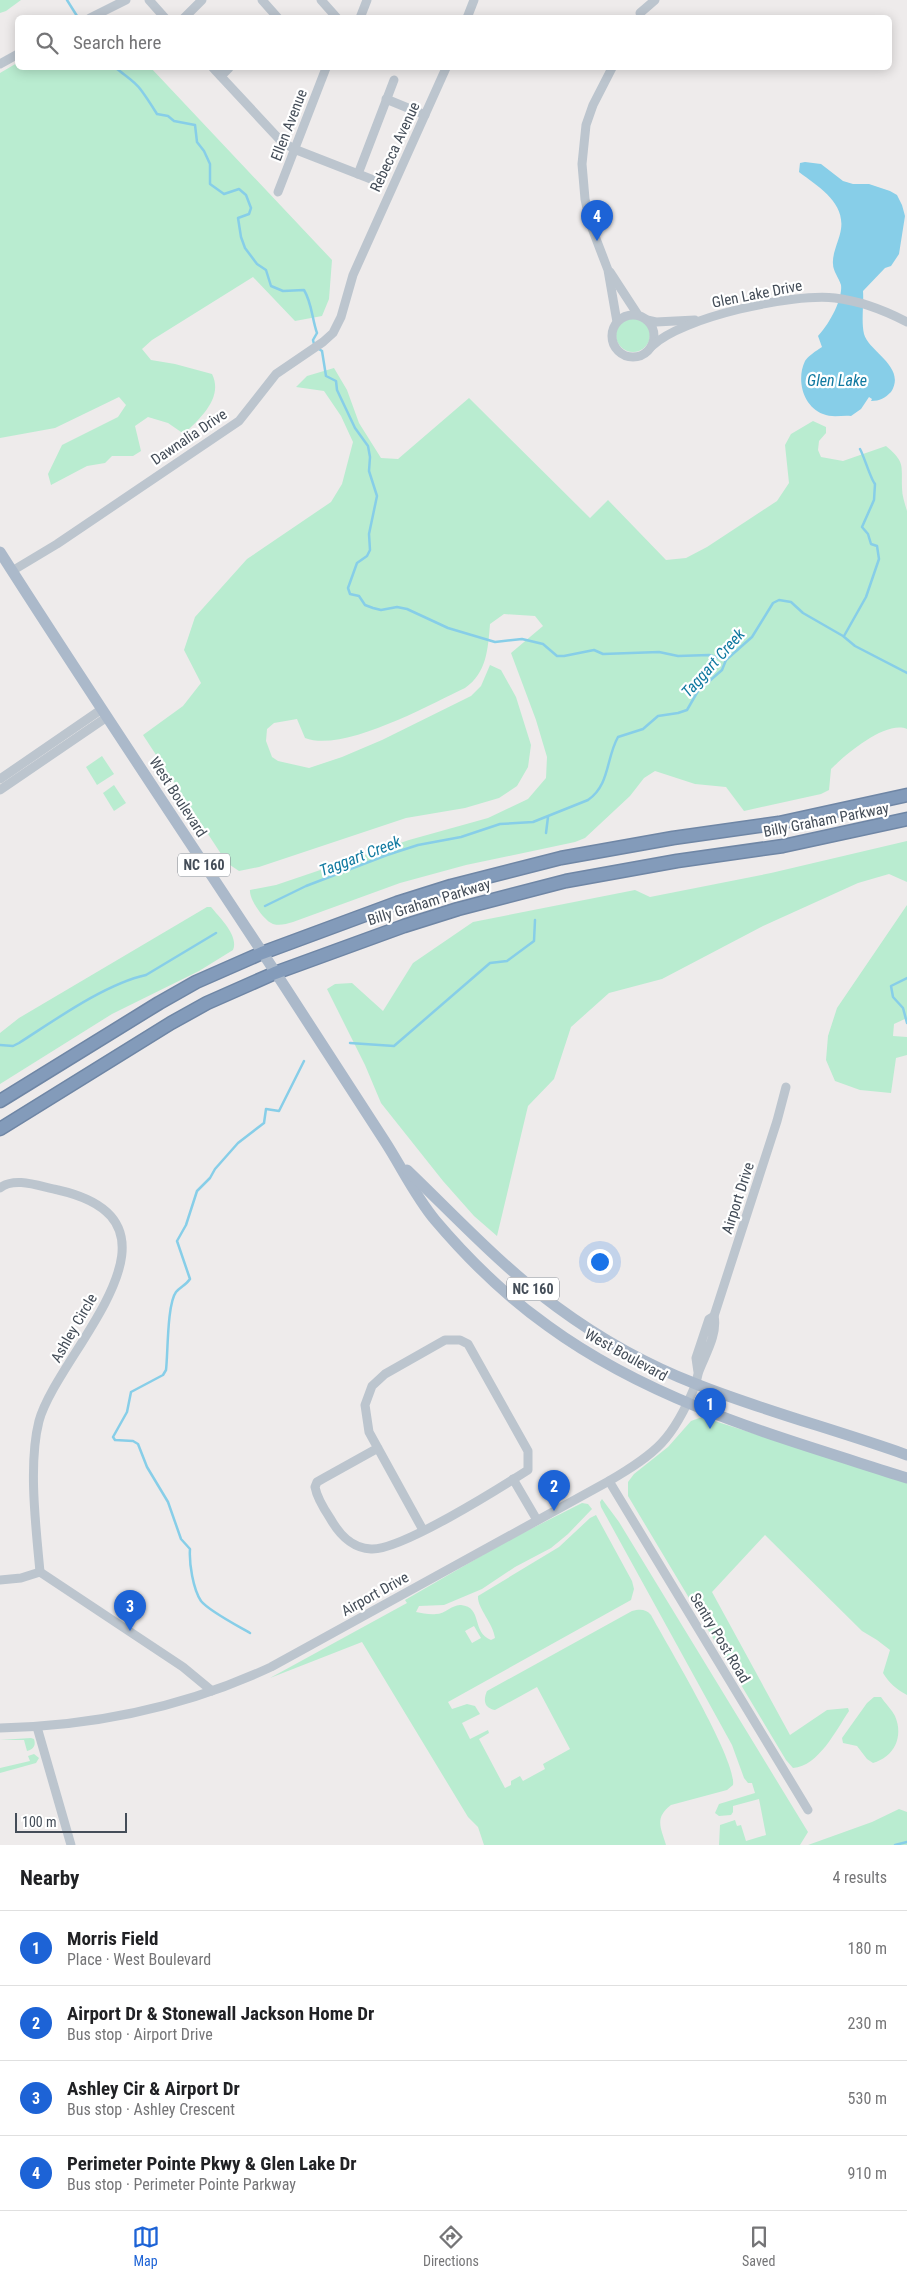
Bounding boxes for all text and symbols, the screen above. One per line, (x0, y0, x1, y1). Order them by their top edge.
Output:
search box (15, 15, 892, 70)
icon: search (33, 29, 61, 57)
text: Search here (73, 31, 161, 54)
street label: Ellen Avenue (267, 87, 311, 163)
street label: Rebecca Avenue (366, 99, 424, 195)
pin: 4 (581, 200, 613, 241)
street label: Glen Lake Drive (710, 276, 804, 312)
water label: Glen Lake (807, 371, 867, 390)
street label: Dawnalia Drive (148, 405, 230, 469)
water label: Taggart Creek (677, 624, 749, 701)
street label: West Boulevard (145, 754, 211, 840)
street label: Billy Graham Parkway (762, 799, 890, 841)
water label: Taggart Creek (317, 831, 404, 880)
road number: NC 160 (178, 854, 230, 876)
street label: Billy Graham Parkway (365, 875, 493, 929)
street label: Airport Drive (718, 1160, 758, 1236)
your location (587, 1249, 613, 1275)
road number: NC 160 (507, 1278, 559, 1300)
street label: Ashley Circle (47, 1290, 101, 1366)
street label: West Boulevard (582, 1325, 670, 1385)
pin: 1 (694, 1388, 726, 1429)
pin: 2 (538, 1470, 570, 1511)
street label: Airport Drive (338, 1568, 412, 1620)
pin: 3 (114, 1590, 146, 1631)
street label: Sentry Post Road (686, 1590, 754, 1686)
scale bar (15, 1810, 128, 1833)
text: 100 m (22, 1814, 57, 1830)
text: Nearby (20, 1866, 79, 1890)
text: 4 results (832, 1868, 887, 1887)
text: Morris Field (67, 1927, 158, 1950)
text: 1 (32, 1939, 40, 1958)
text: 180 m (848, 1939, 887, 1958)
text: Place · West Boulevard (67, 1950, 211, 1969)
text: Airport Dr & Stonewall Jackson Home Dr (67, 2002, 374, 2025)
text: 2 (32, 2014, 40, 2033)
text: 230 m (848, 2014, 887, 2033)
text: Bus stop · Airport Drive (67, 2025, 213, 2044)
text: Ashley Cir & Airport Dr (67, 2077, 240, 2100)
text: 3 (32, 2089, 40, 2108)
text: 530 m (848, 2089, 887, 2108)
text: Bus stop · Ashley Crescent (67, 2100, 235, 2119)
text: Perimeter Pointe Pkwy & Glen Lake Dr (67, 2152, 356, 2175)
text: 4 (32, 2164, 40, 2183)
text: 910 m (848, 2164, 887, 2183)
text: Bus stop · Perimeter Pointe Parkway (67, 2175, 296, 2194)
tab: Map (132, 2223, 160, 2269)
tab: Directions (423, 2223, 479, 2269)
tab: Saved (742, 2223, 775, 2269)

